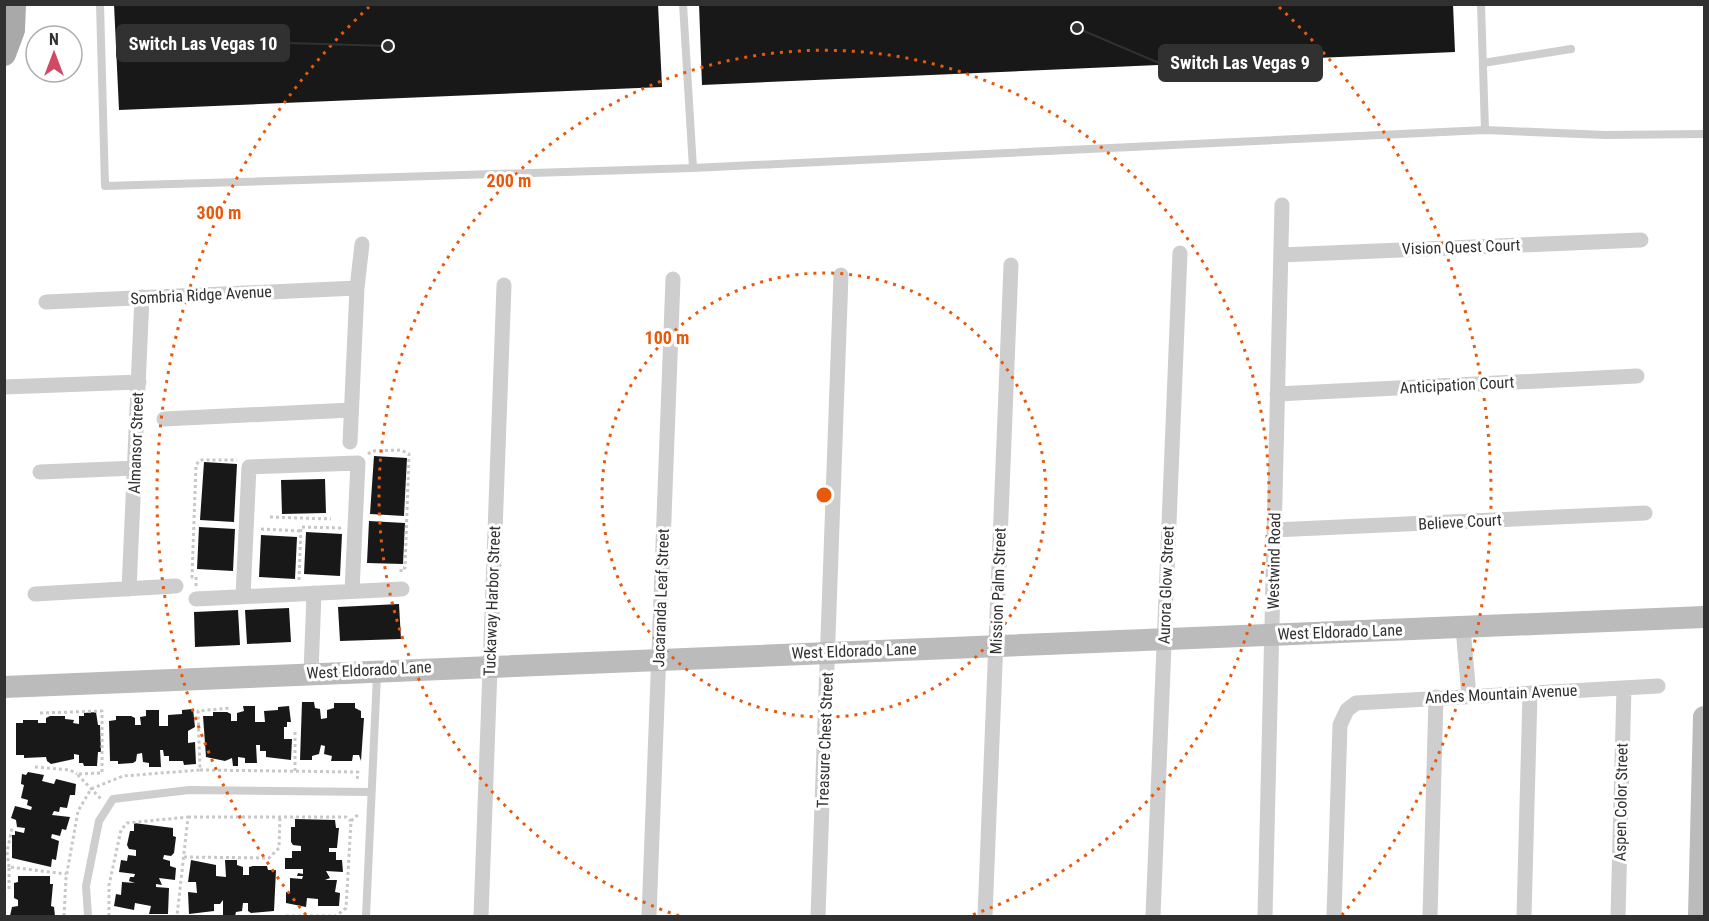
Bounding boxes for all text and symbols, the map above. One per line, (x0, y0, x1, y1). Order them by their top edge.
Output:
north arrow (24, 24, 84, 84)
callout: Switch Las Vegas 10 (117, 25, 289, 61)
text: N (49, 30, 59, 49)
text: Switch Las Vegas 10 (129, 33, 277, 54)
callout: Switch Las Vegas 9 (1159, 45, 1322, 81)
text: Switch Las Vegas 9 (1170, 52, 1310, 73)
text: 200 m (487, 170, 531, 191)
text: 300 m (197, 202, 241, 223)
street label: Vision Quest Court (1401, 235, 1521, 259)
street label: Sombria Ridge Avenue (130, 282, 272, 308)
text: 100 m (645, 327, 689, 348)
street label: Anticipation Court (1399, 372, 1515, 397)
street label: Almansor Street (125, 392, 147, 494)
centre of rings (814, 485, 834, 505)
street label: Believe Court (1418, 510, 1503, 534)
street label: Westwind Road (1264, 512, 1284, 610)
street label: Tuckaway Harbor Street (480, 525, 504, 676)
street label: Aurora Glow Street (1154, 525, 1178, 644)
street label: Mission Palm Street (986, 527, 1010, 655)
street label: Jacaranda Leaf Street (649, 528, 673, 668)
street label: West Eldorado Lane (1277, 620, 1403, 644)
street label: West Eldorado Lane (791, 639, 917, 663)
street label: West Eldorado Lane (306, 657, 432, 683)
street label: Treasure Chest Street (813, 671, 837, 808)
street label: Andes Mountain Avenue (1424, 681, 1578, 707)
street label: Aspen Color Street (1610, 742, 1632, 861)

